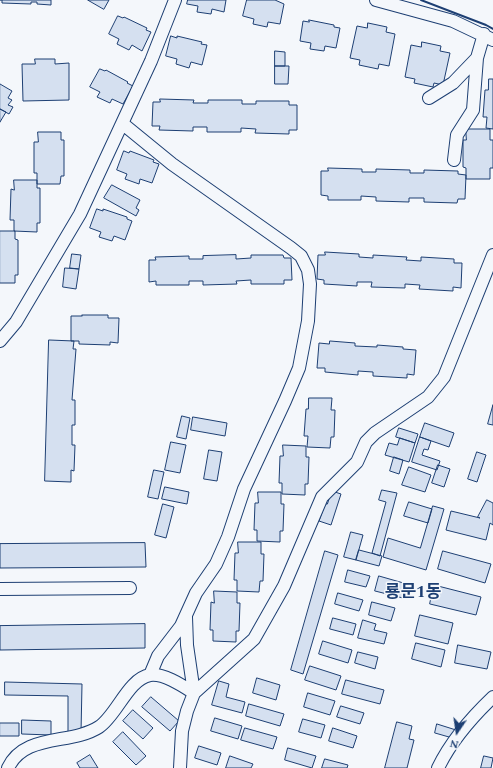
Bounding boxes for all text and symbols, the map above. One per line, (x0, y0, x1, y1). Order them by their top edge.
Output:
district label: 룡문1동 (385, 584, 441, 604)
north arrow (437, 712, 477, 752)
text: N (448, 735, 460, 753)

